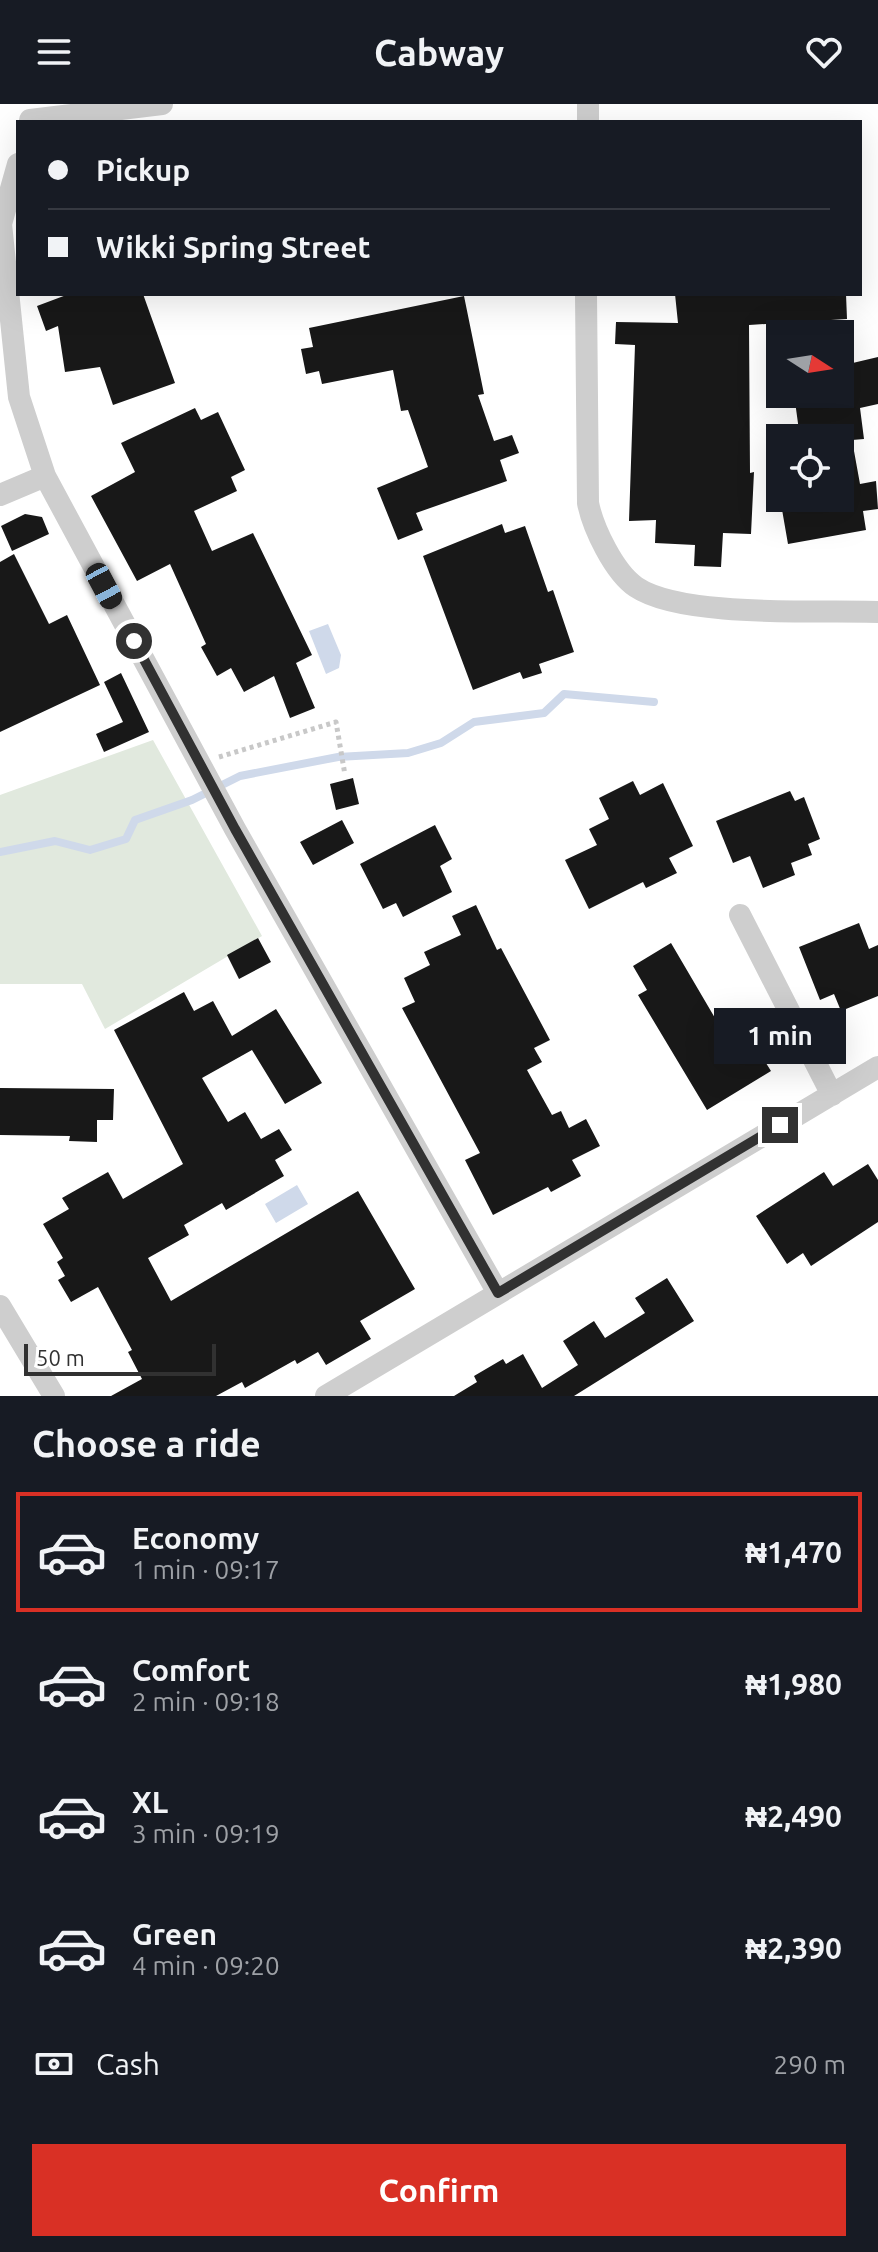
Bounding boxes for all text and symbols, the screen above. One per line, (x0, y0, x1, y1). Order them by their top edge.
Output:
icon: menu (32, 30, 76, 74)
icon: heart (802, 30, 846, 74)
text: Cabway (374, 32, 504, 73)
text: Pickup (96, 153, 190, 187)
text: Wikki Spring Street (96, 230, 370, 264)
north arrow (766, 320, 854, 408)
map controls (766, 320, 854, 512)
button: locate (766, 424, 854, 512)
car (82, 559, 126, 613)
route start (116, 623, 152, 659)
callout: 1 min (714, 1009, 846, 1065)
text: 1 min (747, 1021, 813, 1050)
route end (762, 1107, 798, 1143)
scale bar (24, 1340, 216, 1376)
text: 50 m (36, 1345, 85, 1370)
text: Choose a ride (32, 1423, 261, 1464)
icon: car (36, 1516, 108, 1588)
text: Economy (132, 1521, 259, 1555)
text: ₦1,470 (745, 1535, 842, 1569)
text: 1 min · 09:17 (132, 1555, 280, 1584)
icon: car (36, 1648, 108, 1720)
text: Comfort (132, 1653, 250, 1687)
text: ₦1,980 (745, 1667, 842, 1701)
text: 2 min · 09:18 (132, 1687, 280, 1716)
icon: car (36, 1780, 108, 1852)
text: XL (132, 1785, 168, 1819)
text: ₦2,490 (745, 1799, 842, 1833)
text: 3 min · 09:19 (132, 1819, 280, 1848)
icon: car (36, 1912, 108, 1984)
text: Green (132, 1917, 217, 1951)
text: ₦2,390 (745, 1931, 842, 1965)
text: 4 min · 09:20 (132, 1951, 280, 1980)
icon: cash (32, 2042, 76, 2086)
text: Cash (96, 2047, 160, 2081)
text: 290 m (774, 2050, 846, 2079)
button: Confirm (32, 2144, 846, 2236)

